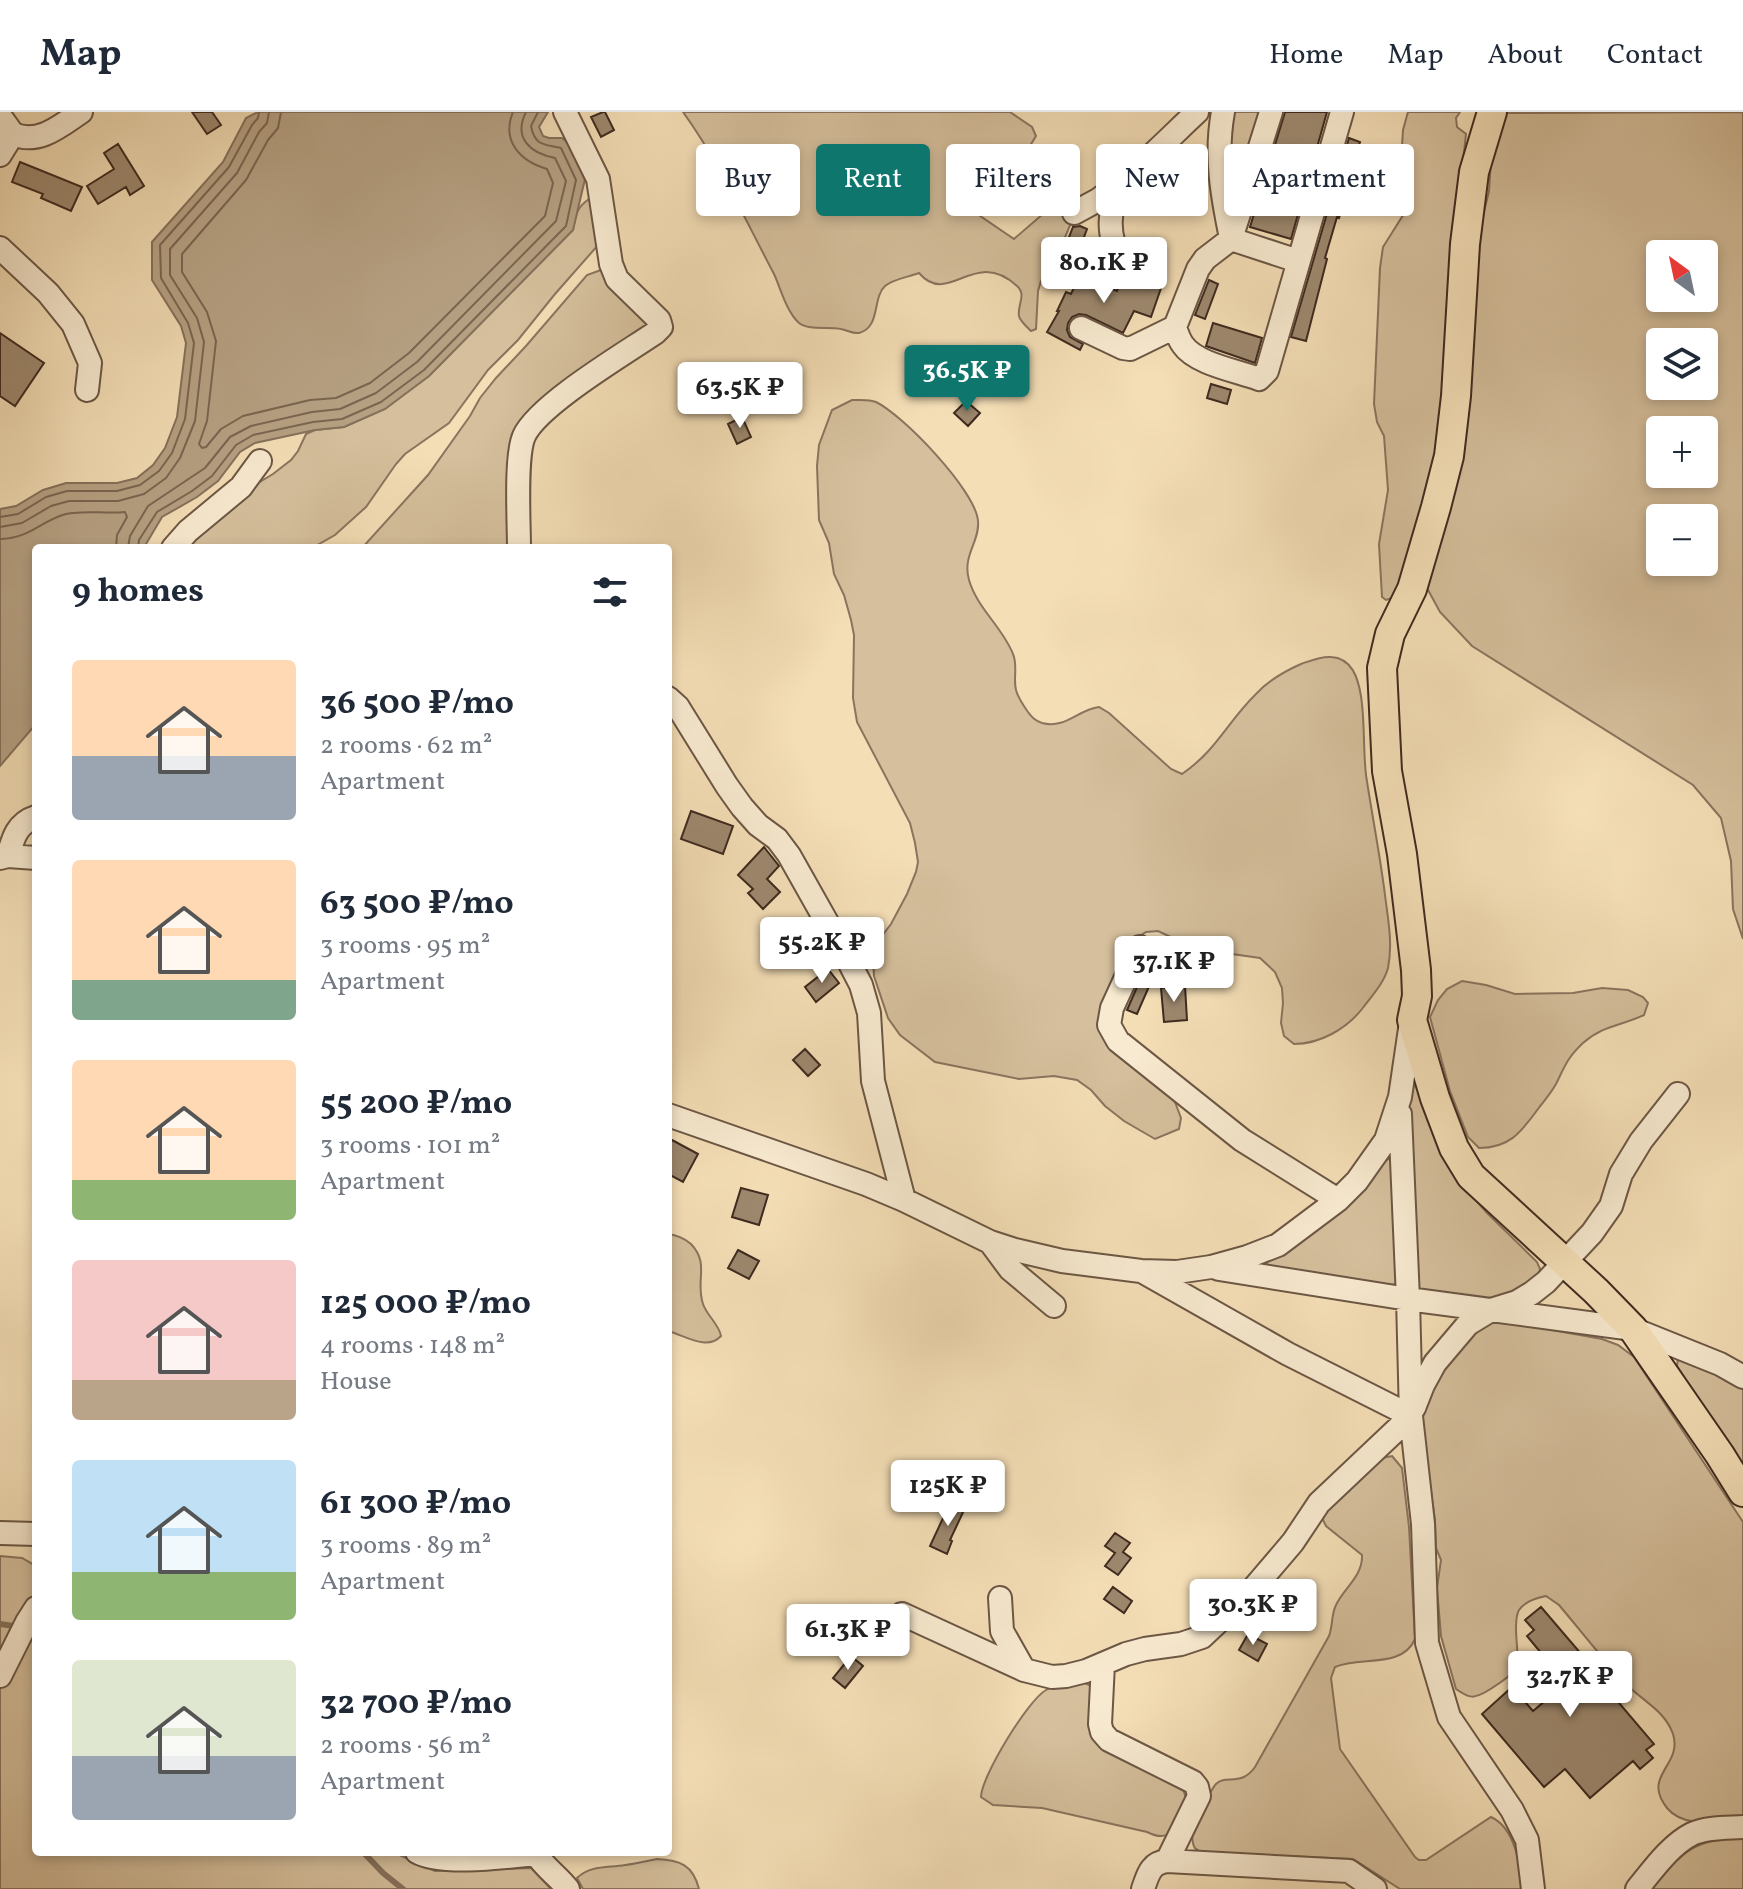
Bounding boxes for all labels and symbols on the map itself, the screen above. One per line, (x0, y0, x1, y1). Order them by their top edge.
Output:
pin: 80.1K ₽ (1030, 237, 1178, 305)
north arrow (1646, 240, 1718, 312)
pin: 36.5K ₽ (893, 345, 1041, 413)
pin: 63.5K ₽ (666, 362, 814, 430)
pin: 55.2K ₽ (748, 917, 896, 985)
pin: 37.1K ₽ (1100, 936, 1248, 1004)
pin: 125K ₽ (883, 1460, 1013, 1528)
pin: 30.3K ₽ (1179, 1579, 1327, 1647)
pin: 61.3K ₽ (774, 1604, 922, 1672)
pin: 32.7K ₽ (1496, 1651, 1644, 1719)

